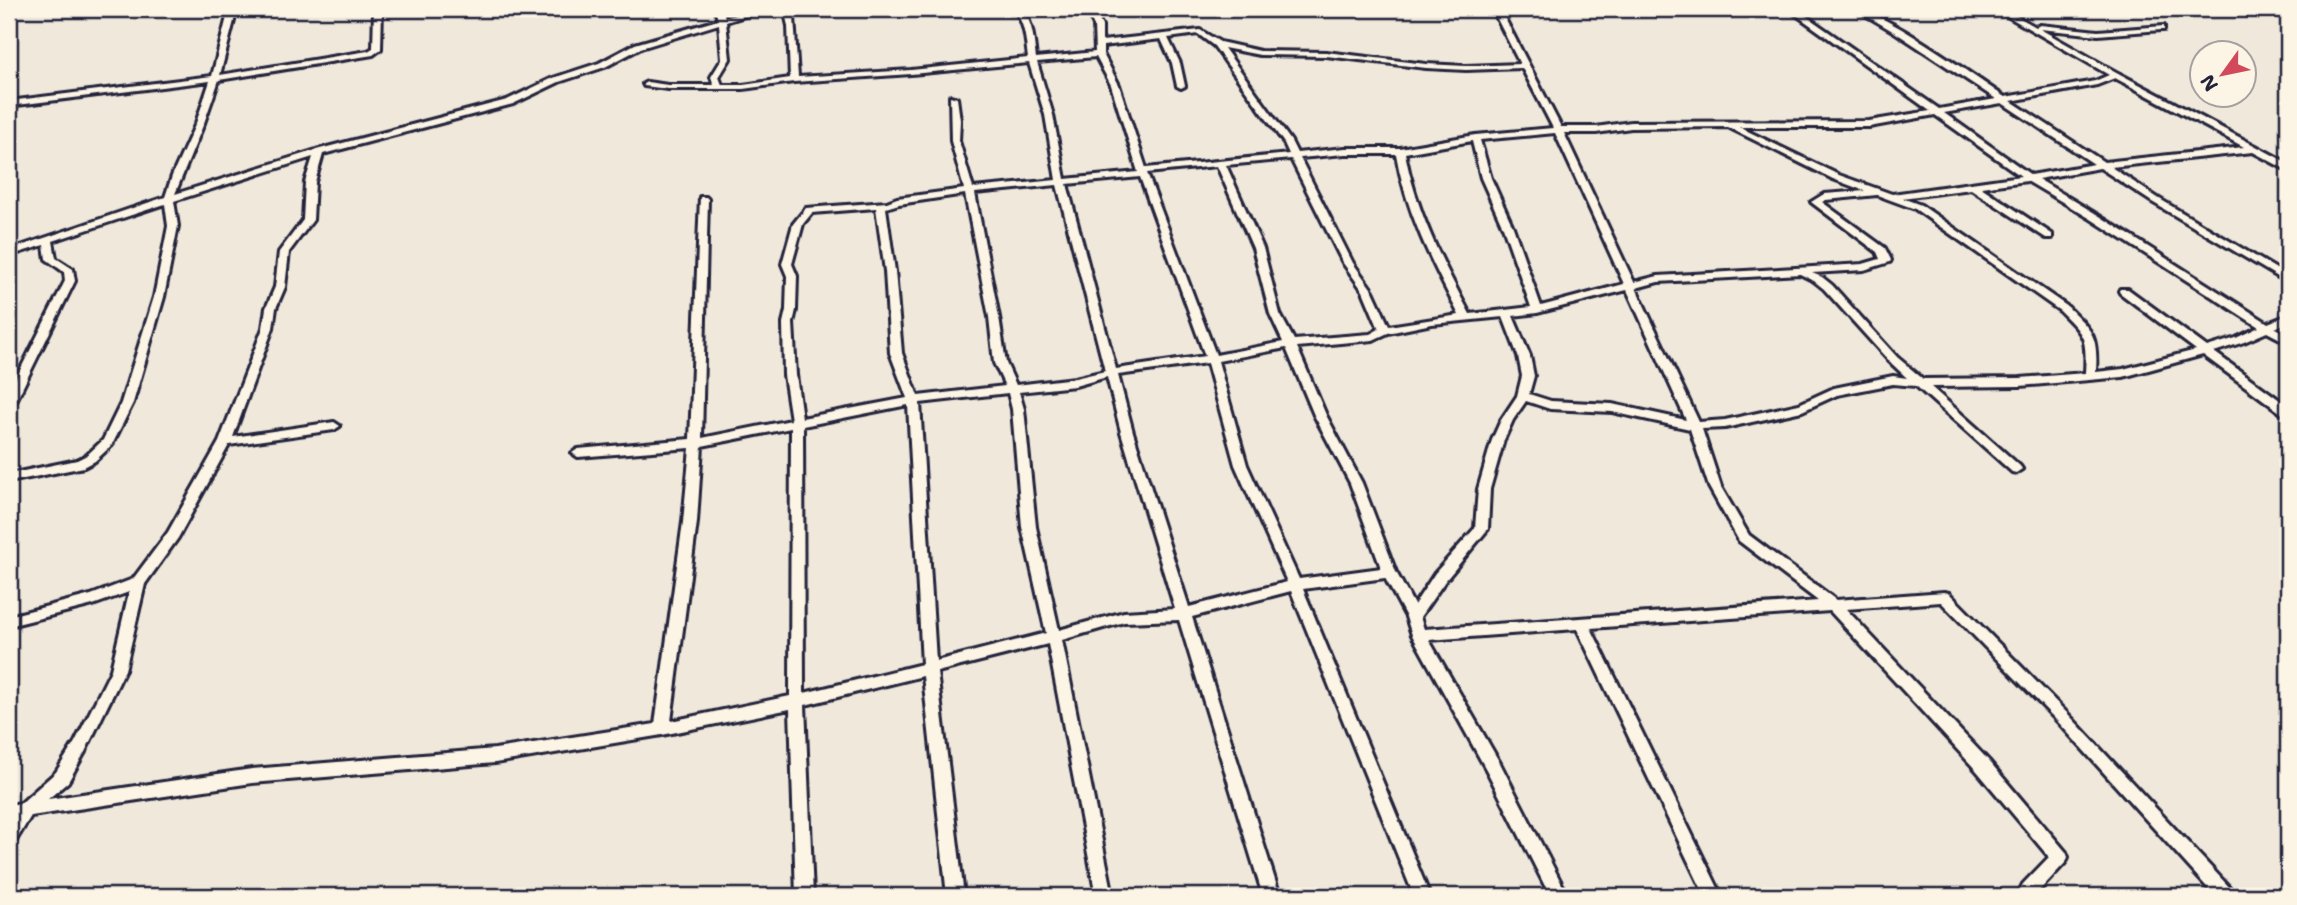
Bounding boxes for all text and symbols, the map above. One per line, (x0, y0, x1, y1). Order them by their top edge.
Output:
north arrow (2188, 38, 2258, 108)
text: N (2195, 70, 2224, 96)

